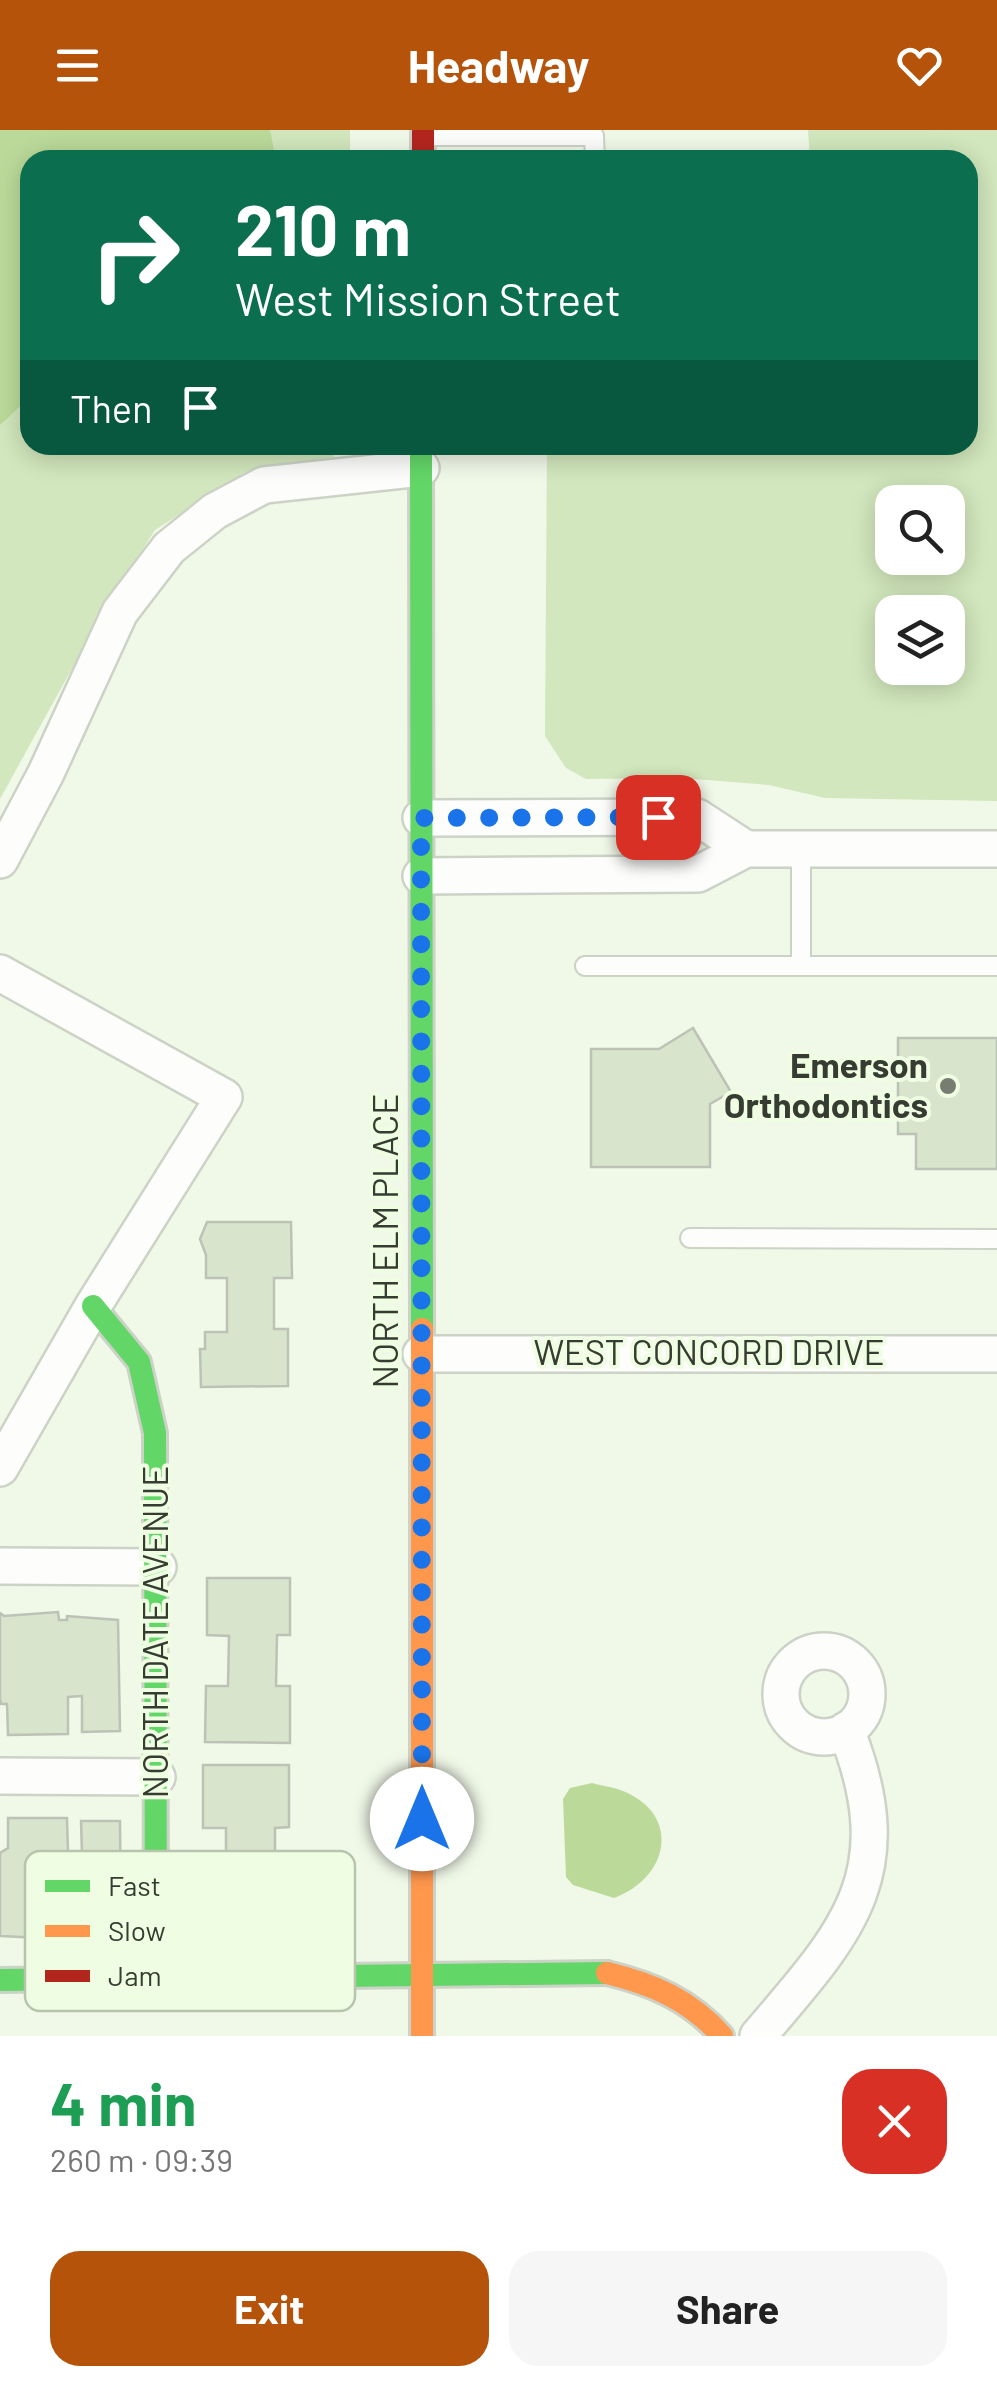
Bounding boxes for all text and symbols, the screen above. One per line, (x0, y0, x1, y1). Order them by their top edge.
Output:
icon: menu (50, 38, 105, 93)
text: Headway (408, 38, 589, 92)
icon: heart (892, 38, 947, 93)
text: 210 m (235, 186, 411, 270)
icon: right (70, 190, 200, 320)
text: West Mission Street (235, 271, 621, 325)
icon: arrive (173, 380, 228, 435)
text: Then (70, 385, 153, 431)
map controls (875, 485, 965, 685)
button: search (875, 485, 965, 575)
button: layers (875, 595, 965, 685)
pin (616, 775, 701, 860)
icon: arrive (631, 790, 686, 845)
place label: Emerson Orthodontics (724, 1043, 928, 1125)
marker: Emerson Orthodontics (937, 1075, 959, 1097)
street label: NORTH ELM PLACE (363, 1093, 405, 1389)
street label: WEST CONCORD DRIVE (533, 1330, 885, 1372)
street label: NORTH DATE AVENUE (133, 1466, 175, 1798)
position arrow (370, 1767, 474, 1871)
legend (25, 1851, 355, 2011)
text: Fast (108, 1868, 161, 1902)
text: Slow (108, 1913, 166, 1947)
text: Jam (108, 1958, 162, 1992)
text: 4 min (50, 2066, 197, 2138)
button: close (842, 2069, 947, 2174)
text: 260 m · 09:39 (50, 2140, 233, 2178)
button: Exit (50, 2251, 489, 2366)
button: Share (509, 2251, 947, 2366)

